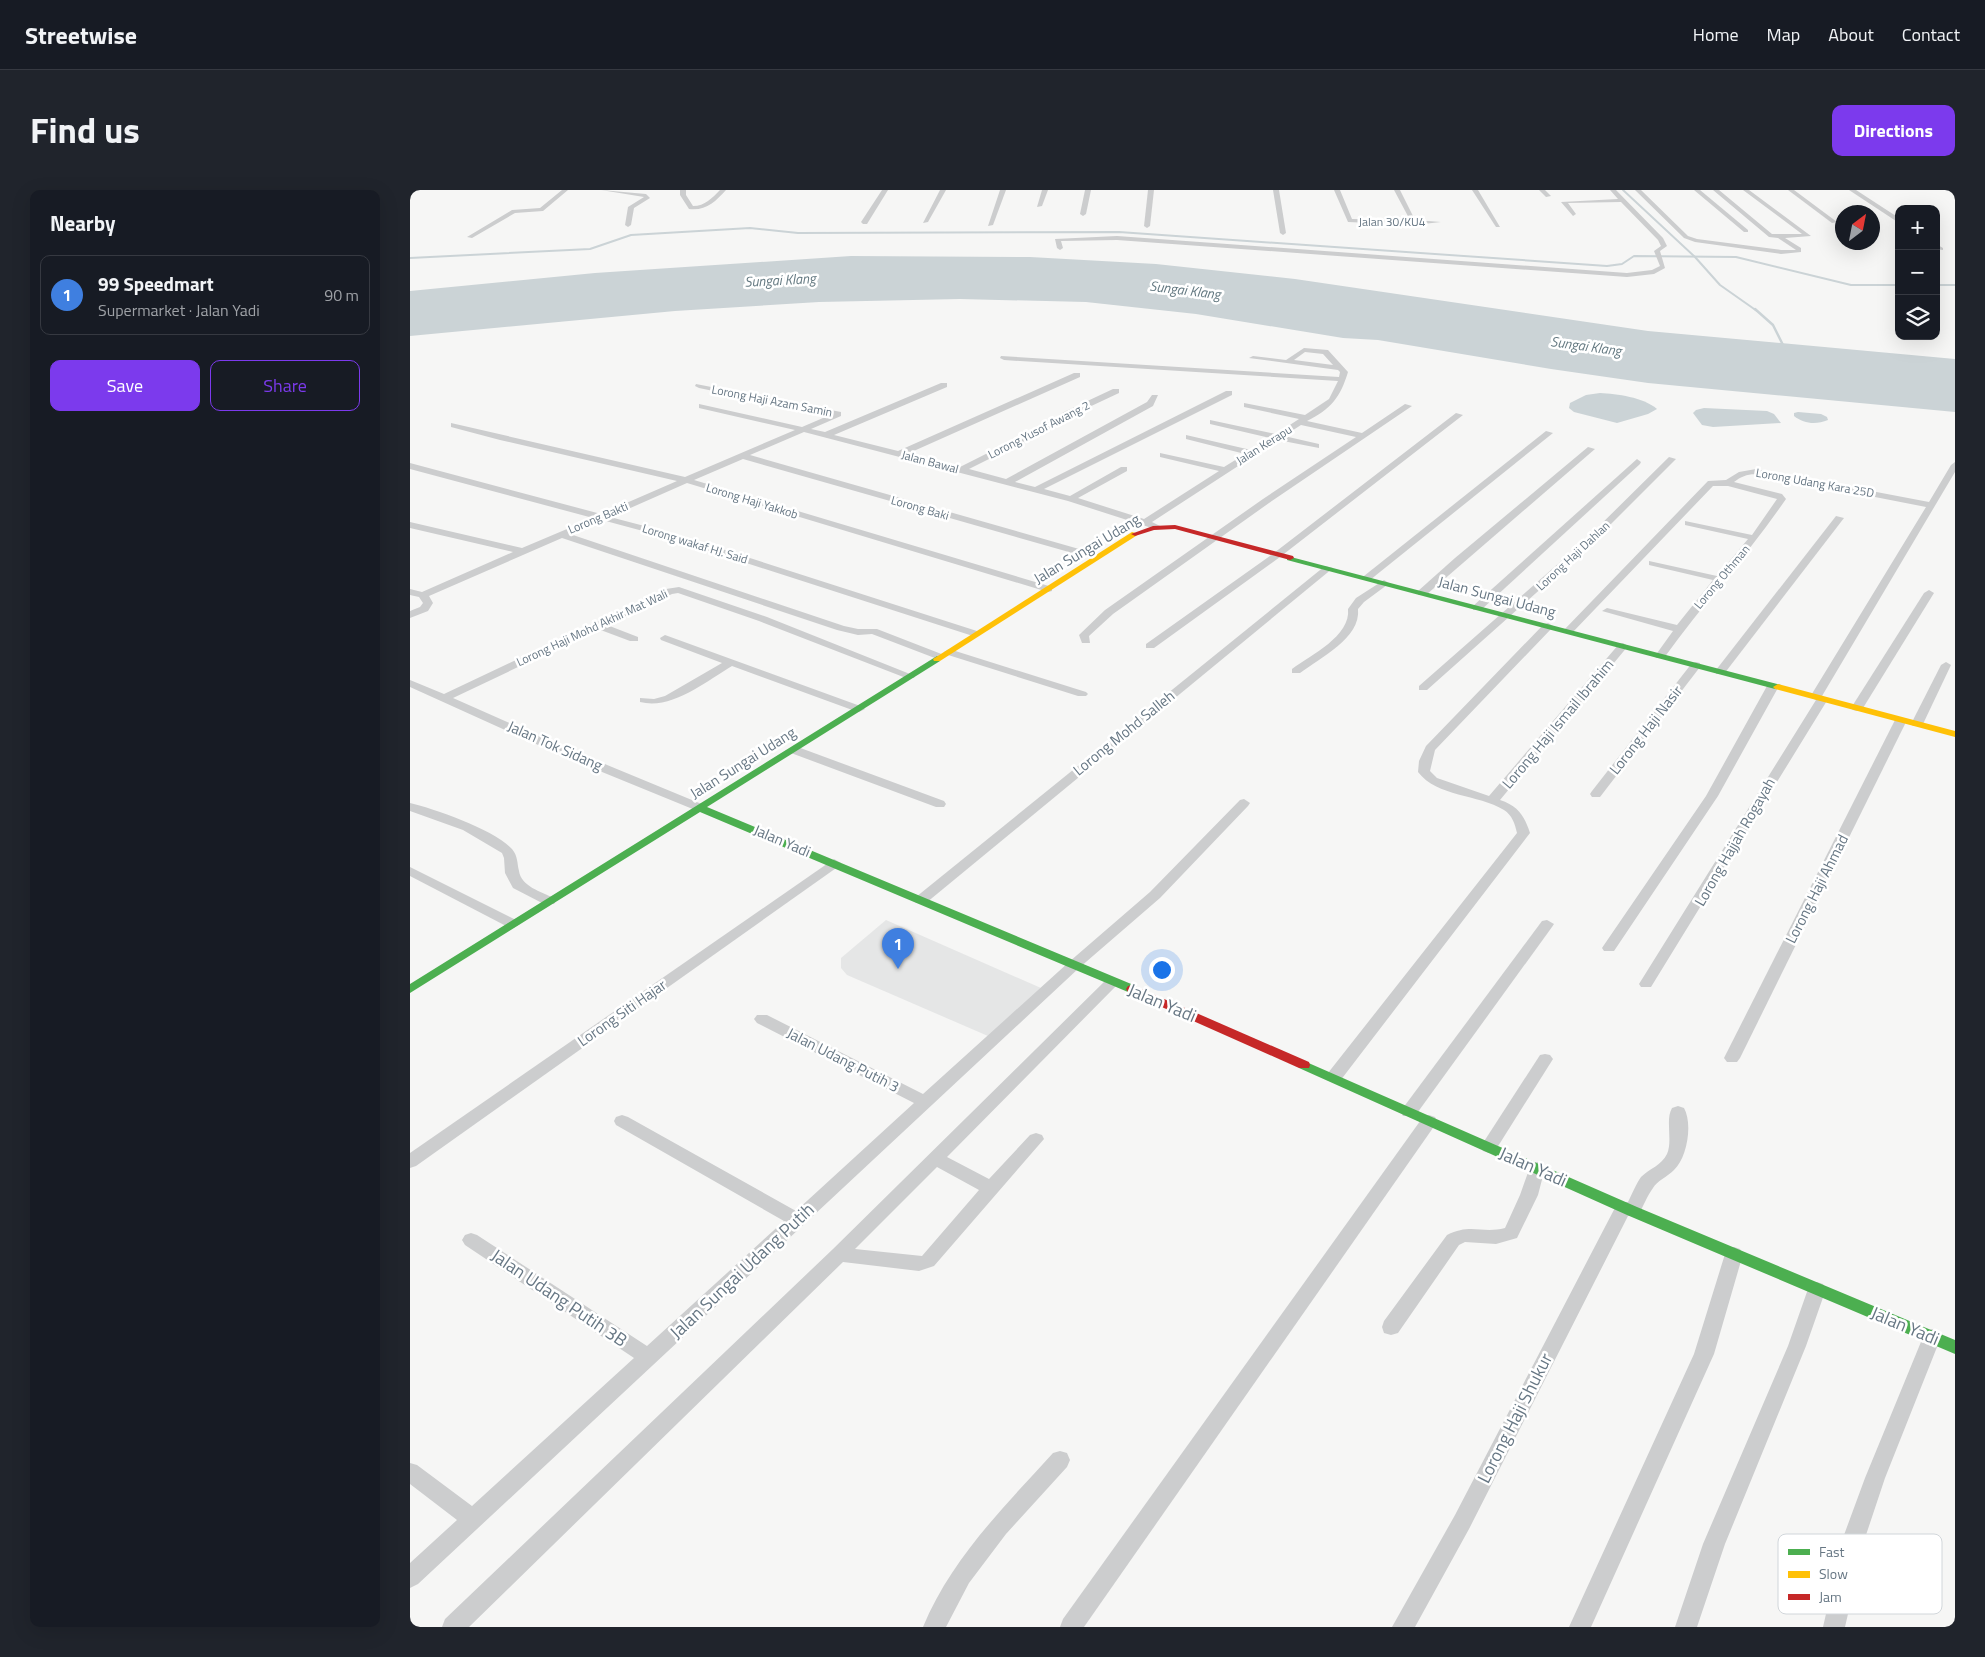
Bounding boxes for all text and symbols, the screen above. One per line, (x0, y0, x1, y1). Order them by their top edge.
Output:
text: Streetwise (25, 17, 137, 53)
text: Home (1693, 21, 1739, 48)
text: Map (1767, 21, 1800, 48)
text: About (1828, 21, 1874, 48)
text: Contact (1902, 21, 1960, 48)
text: Find us (30, 103, 140, 157)
button: Directions (1832, 105, 1955, 156)
north arrow (1835, 205, 1880, 250)
map controls (1895, 205, 1940, 340)
button: + (1895, 205, 1940, 250)
text: Nearby (50, 207, 115, 239)
street label: Jalan 30/KU4 (1358, 212, 1426, 231)
button: − (1895, 250, 1940, 295)
water label: Sungai Klang (744, 267, 818, 292)
text: 99 Speedmart (98, 269, 214, 298)
water label: Sungai Klang (1148, 275, 1223, 304)
text: 1 (63, 283, 71, 307)
text: 90 m (324, 283, 359, 307)
button: layers (1895, 295, 1940, 340)
text: Supermarket · Jalan Yadi (98, 298, 260, 322)
water label: Sungai Klang (1549, 330, 1624, 361)
button: Save (50, 360, 200, 411)
button: Share (210, 360, 360, 411)
street label: Lorong Haji Azam Samin (710, 379, 834, 422)
street label: Lorong Yusof Awang 2 (984, 396, 1093, 464)
street label: Jalan Kerapu (1232, 420, 1295, 469)
street label: Jalan Bawal (899, 445, 961, 478)
street label: Lorong Udang Kara 25D (1754, 463, 1876, 502)
street label: Lorong Haji Yakkob (704, 477, 801, 524)
street label: Lorong Baki (889, 490, 951, 525)
street label: Lorong Bakti (565, 496, 631, 539)
street label: Jalan Sungai Udang (1029, 507, 1145, 590)
street label: Lorong Haji Dahlan (1531, 516, 1614, 595)
street label: Lorong wakaf HJ. Said (640, 518, 750, 569)
street label: Lorong Othman (1689, 540, 1754, 613)
street label: Jalan Sungai Udang (1436, 570, 1559, 623)
street label: Lorong Haji Mohd Akhir Mat Wali (513, 584, 671, 671)
street label: Lorong Haji Ismail Ibrahim (1496, 654, 1619, 794)
street label: Lorong Haji Nasir (1603, 680, 1688, 779)
street label: Lorong Mohd Salleh (1068, 684, 1179, 781)
street label: Jalan Tok Sidang (504, 714, 607, 777)
street label: Jalan Sungai Udang (685, 721, 800, 804)
street label: Lorong Hajjah Rogayah (1688, 773, 1781, 910)
street label: Jalan Yadi (750, 818, 814, 863)
street label: Lorong Haji Ahmad (1779, 830, 1854, 947)
pin: 1 (882, 928, 914, 969)
your location (1149, 957, 1175, 983)
street label: Lorong Siti Hajar (573, 973, 671, 1052)
street label: Jalan Yadi (1124, 976, 1201, 1029)
street label: Jalan Udang Putih 3 (783, 1021, 903, 1098)
street label: Jalan Yadi (1495, 1140, 1572, 1194)
street label: Jalan Sungai Udang Putih (663, 1196, 820, 1345)
street label: Jalan Udang Putih 3B (486, 1242, 633, 1353)
street label: Jalan Yadi (1867, 1299, 1944, 1352)
street label: Lorong Haji Shukur (1470, 1348, 1559, 1488)
legend (1778, 1534, 1942, 1614)
text: Fast (1819, 1541, 1844, 1562)
text: Slow (1819, 1563, 1848, 1584)
text: Jam (1819, 1586, 1842, 1607)

